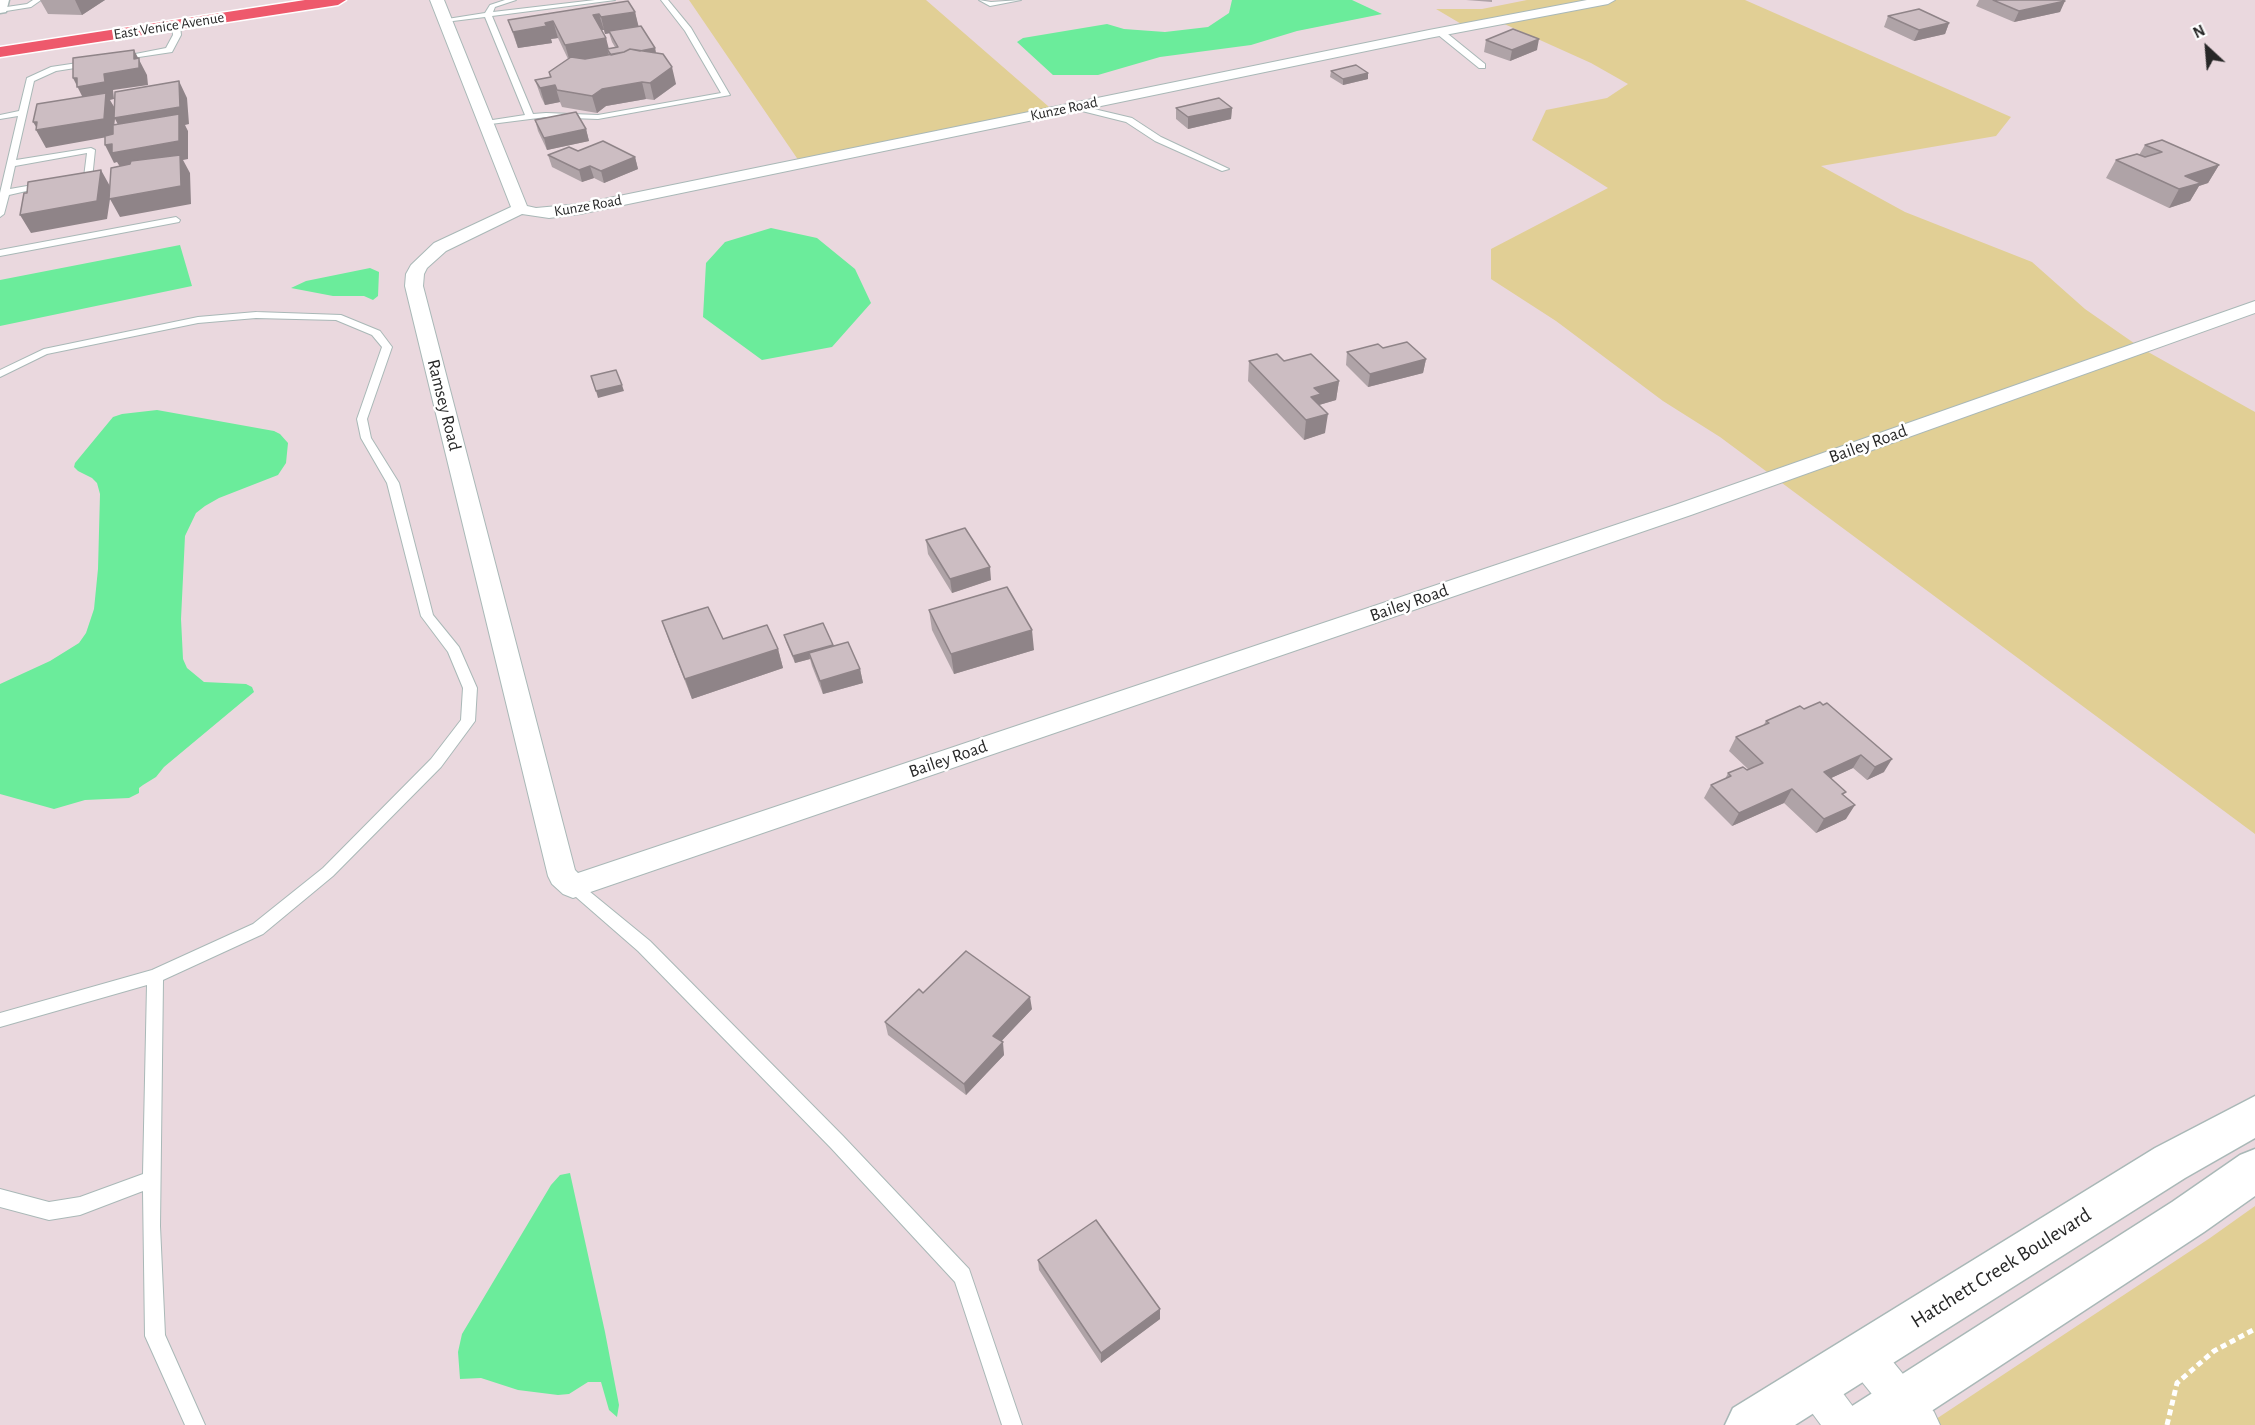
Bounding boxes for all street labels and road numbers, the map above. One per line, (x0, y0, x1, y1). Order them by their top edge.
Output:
street label: East Venice Avenue (112, 8, 226, 44)
street label: Kunze Road (1029, 93, 1099, 125)
street label: Kunze Road (553, 191, 623, 221)
street label: Ramsey Road (422, 357, 466, 453)
street label: Bailey Road (1826, 420, 1910, 468)
street label: Bailey Road (1367, 580, 1451, 626)
street label: Bailey Road (906, 736, 990, 782)
street label: Hatchett Creek Boulevard (1906, 1202, 2096, 1334)

